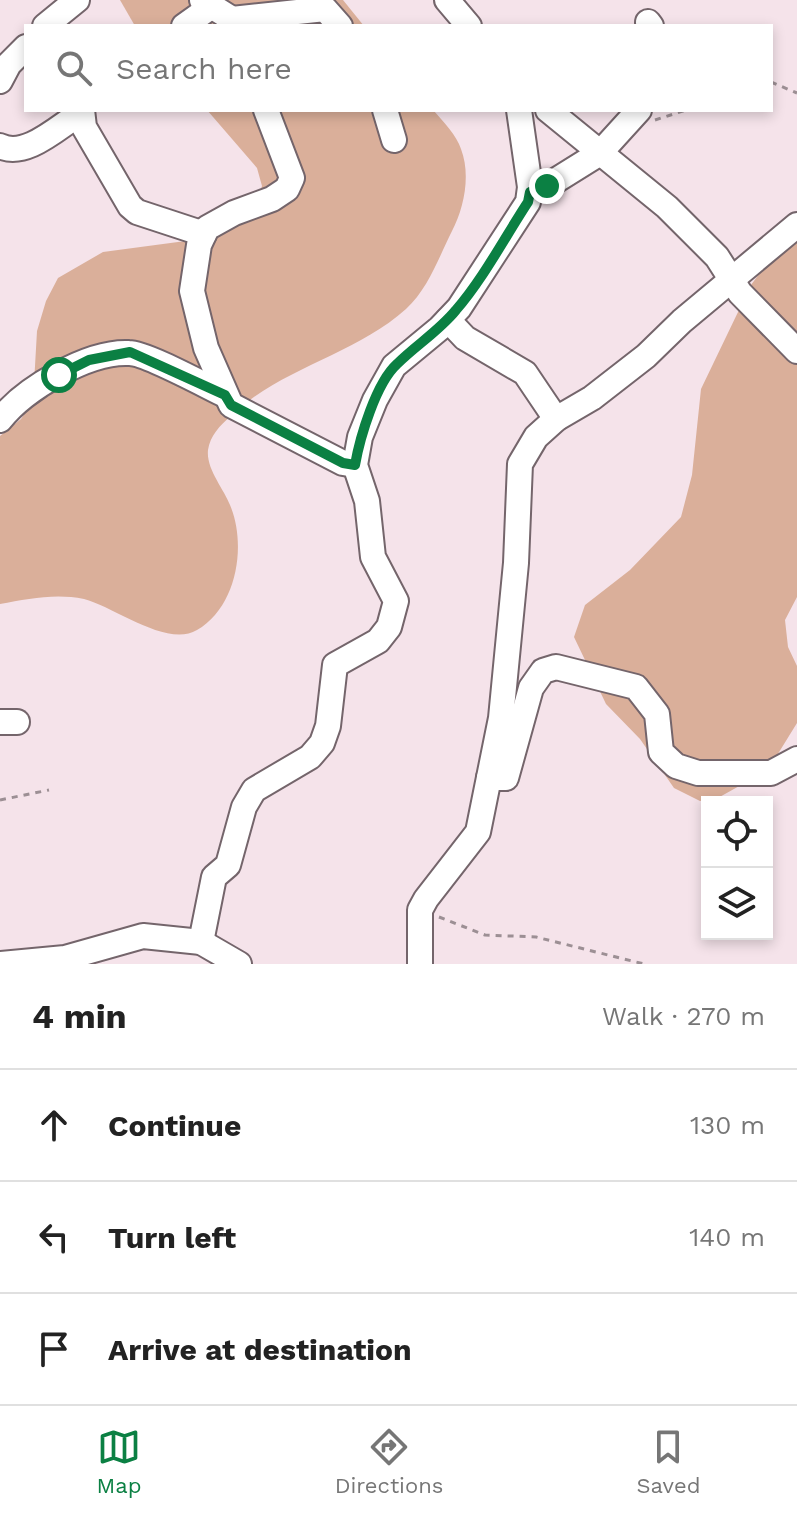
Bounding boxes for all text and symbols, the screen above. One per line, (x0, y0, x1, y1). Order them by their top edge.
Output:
search box (24, 24, 773, 112)
icon: search (52, 46, 96, 90)
text: Search here (116, 51, 292, 86)
route end (529, 168, 565, 204)
route start (41, 357, 77, 393)
map controls (701, 796, 773, 940)
button: locate (701, 796, 773, 868)
button: layers (701, 868, 773, 940)
text: 4 min (32, 996, 127, 1036)
text: Walk · 270 m (602, 1001, 765, 1031)
icon: ahead (32, 1103, 76, 1147)
text: Continue (108, 1108, 241, 1143)
text: 130 m (690, 1110, 765, 1140)
icon: left (32, 1215, 76, 1259)
text: Turn left (108, 1220, 236, 1255)
text: 140 m (689, 1222, 765, 1252)
icon: arrive (32, 1327, 76, 1371)
text: Arrive at destination (108, 1332, 412, 1367)
tab: Map (97, 1425, 141, 1498)
tab: Directions (335, 1425, 443, 1498)
tab: Saved (637, 1425, 700, 1498)

